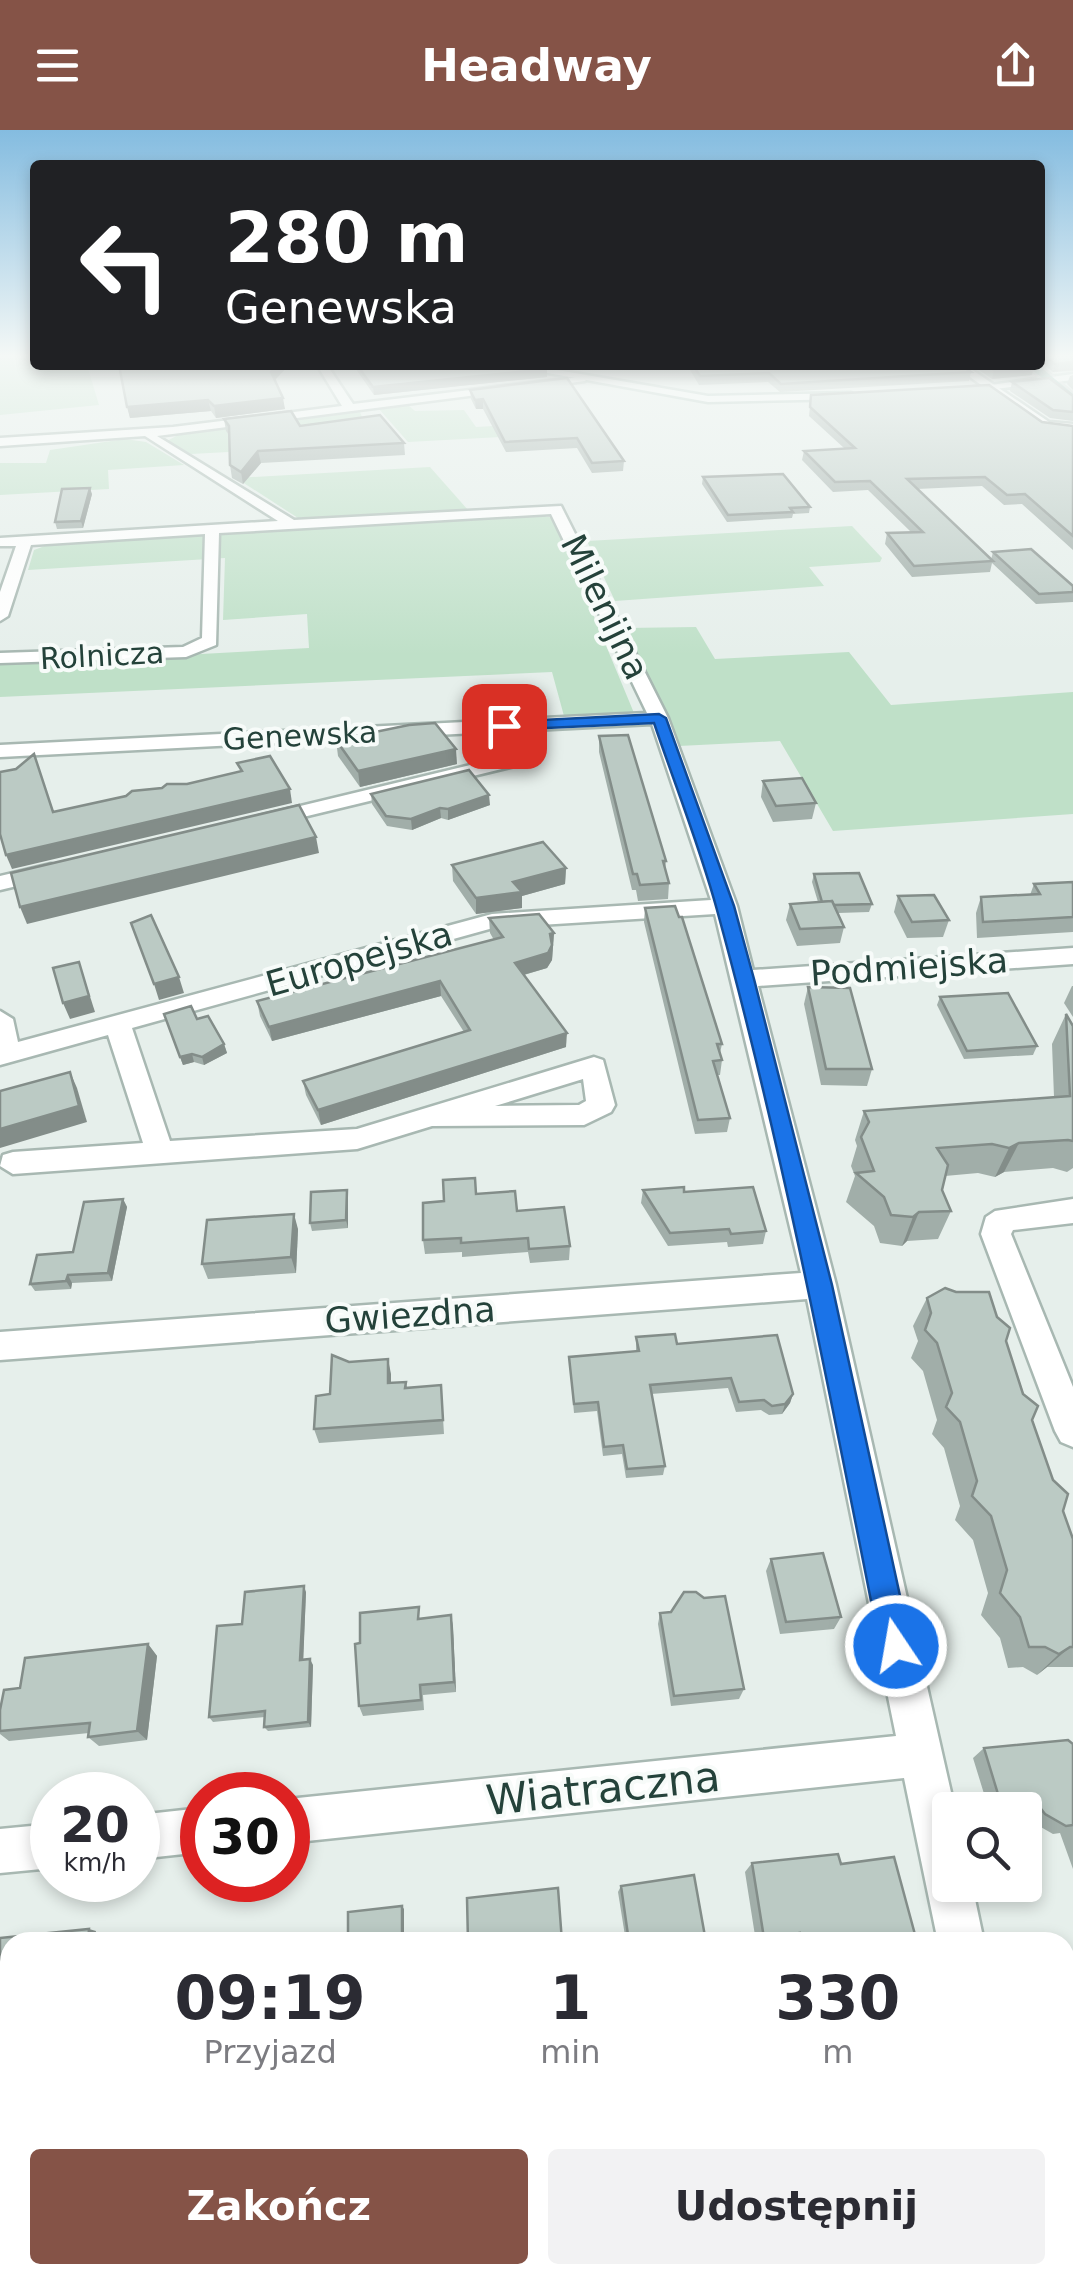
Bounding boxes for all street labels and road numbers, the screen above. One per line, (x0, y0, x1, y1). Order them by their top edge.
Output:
street label: Milenijna (553, 528, 657, 686)
street label: Rolnicza (39, 635, 165, 676)
street label: Genewska (222, 714, 378, 757)
street label: Europejska (261, 913, 457, 1005)
street label: Podmiejska (809, 940, 1009, 994)
street label: Gwiezdna (323, 1289, 497, 1341)
street label: Wiatraczna (484, 1752, 722, 1825)

